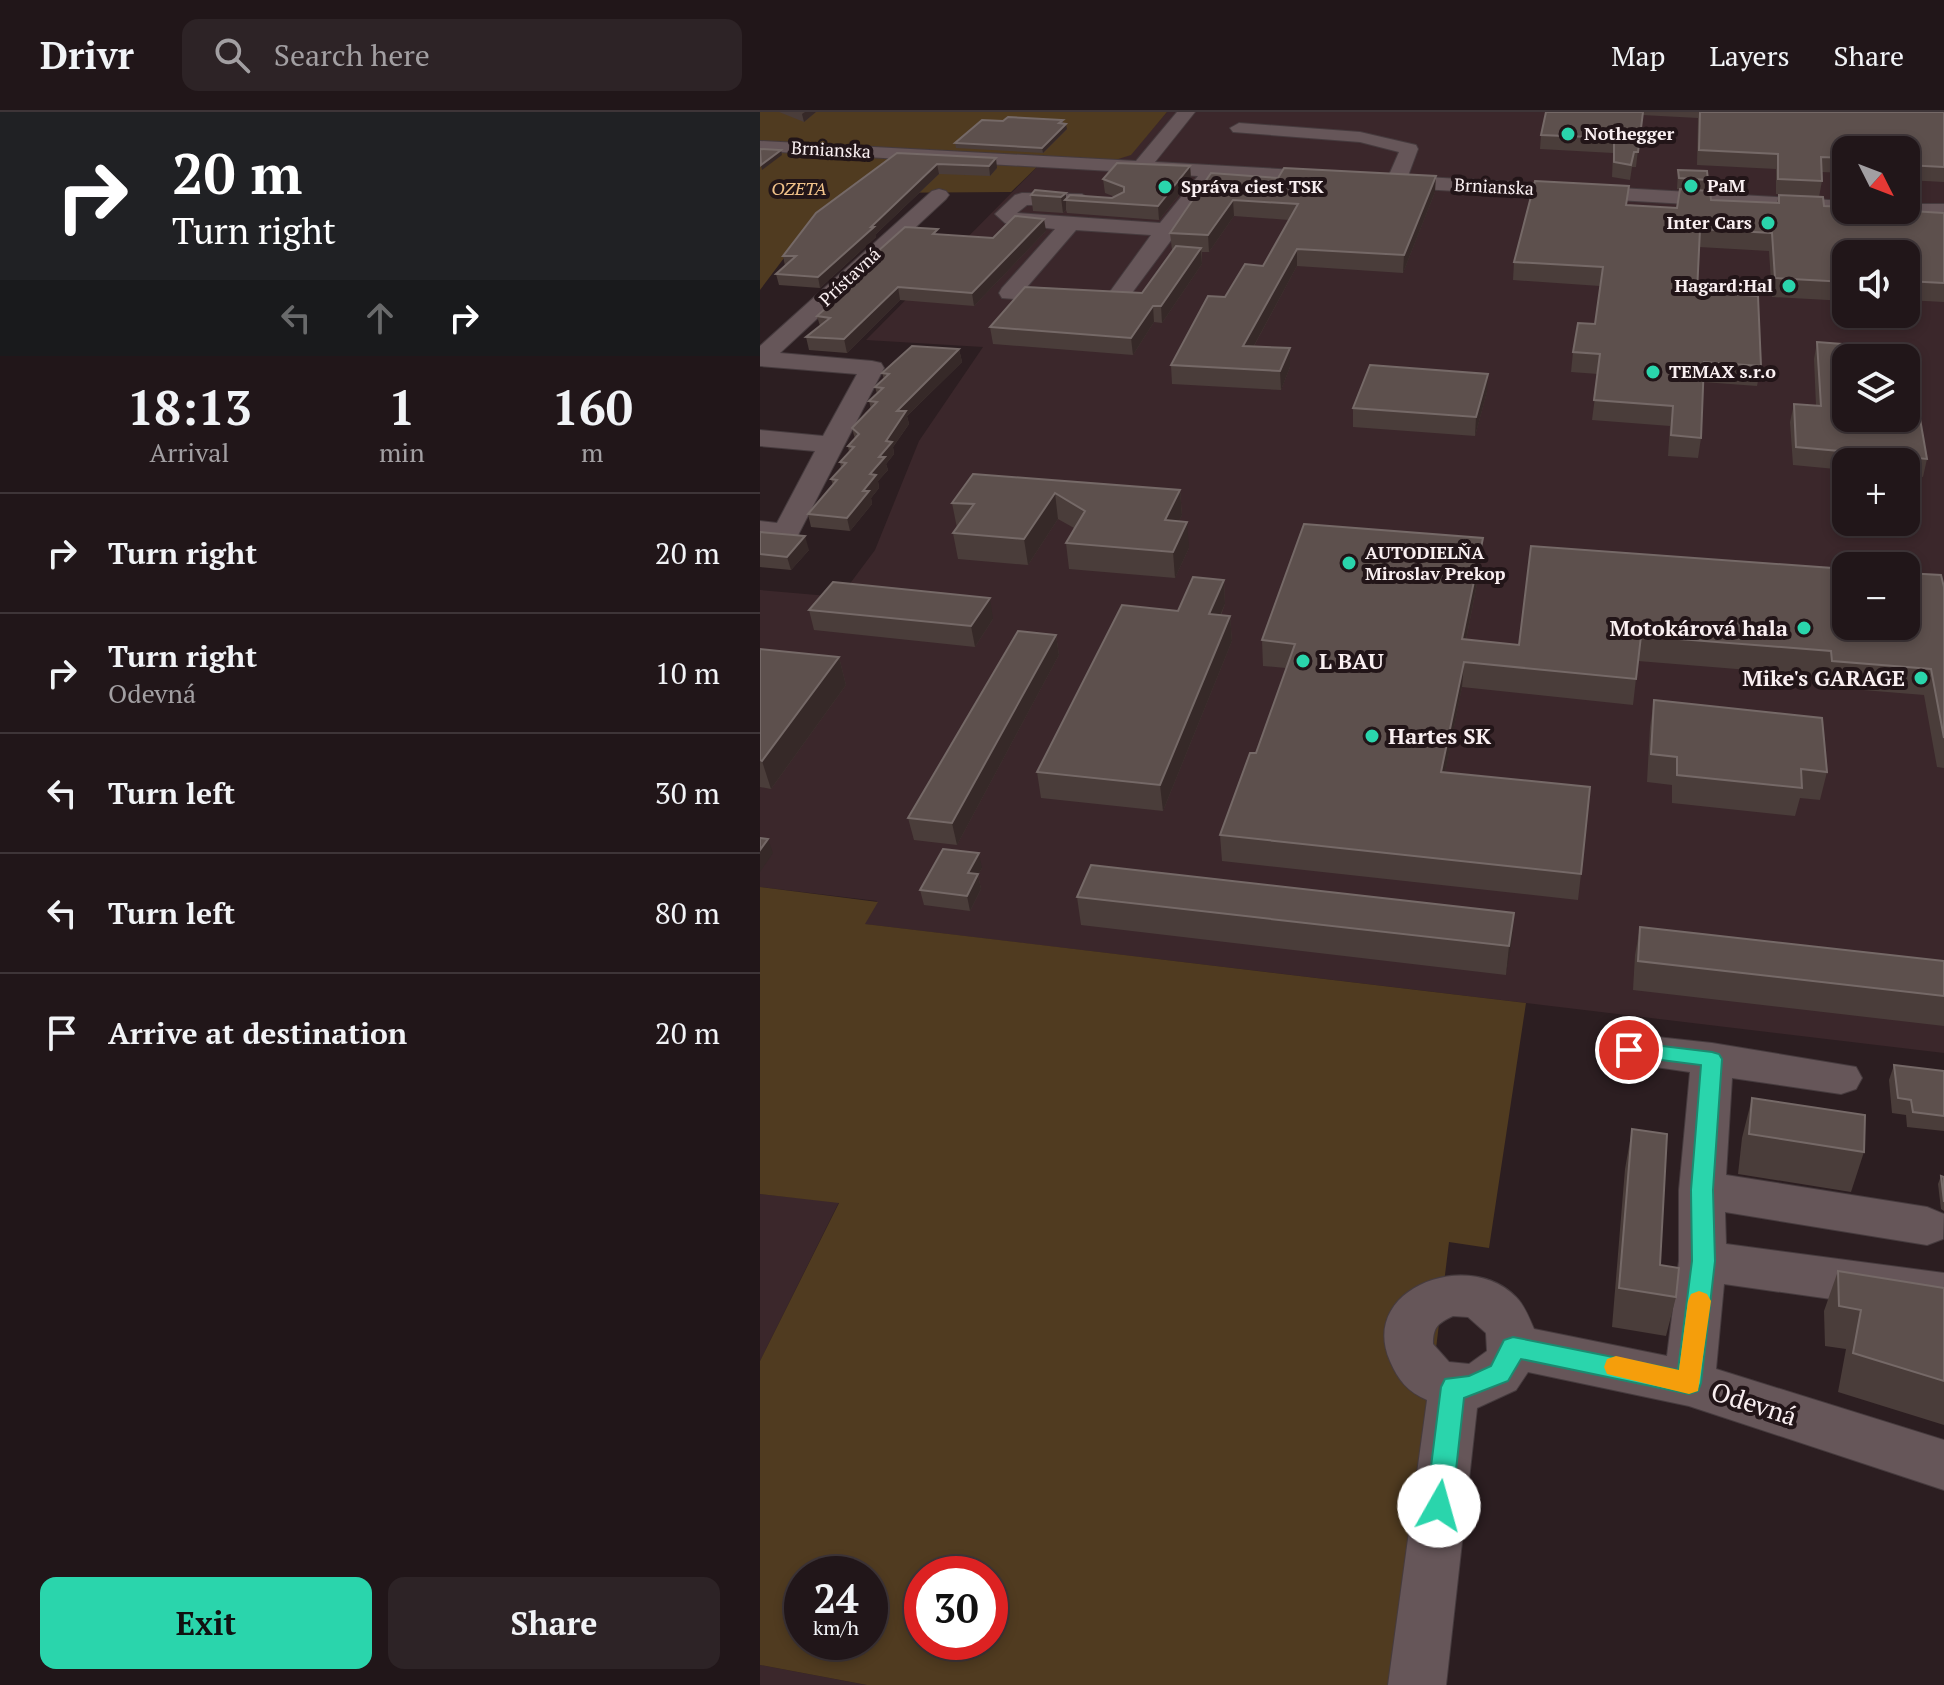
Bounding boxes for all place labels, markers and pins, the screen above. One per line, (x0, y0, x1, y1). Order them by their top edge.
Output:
place label: Nothegger (1584, 121, 1675, 145)
marker: Nothegger (1559, 125, 1577, 143)
place label: PaM (1707, 173, 1745, 197)
place label: Správa ciest TSK (1181, 174, 1324, 198)
marker: PaM (1682, 177, 1700, 195)
marker: Správa ciest TSK (1156, 178, 1174, 196)
place label: Inter Cars (1667, 210, 1752, 234)
marker: Inter Cars (1759, 214, 1777, 232)
place label: Hagard:Hal (1674, 273, 1773, 297)
marker: Hagard:Hal (1780, 277, 1798, 295)
place label: TEMAX s.r.o (1669, 359, 1776, 383)
marker: TEMAX s.r.o (1644, 363, 1662, 381)
place label: AUTODIELŇA Miroslav Prekop (1365, 540, 1506, 585)
marker: AUTODIELŇA Miroslav Prekop (1340, 554, 1358, 572)
place label: Motokárová hala (1610, 613, 1788, 642)
marker: Motokárová hala (1795, 619, 1813, 637)
place label: L BAU (1319, 646, 1384, 675)
marker: L BAU (1294, 652, 1312, 670)
place label: Mike's GARAGE (1742, 663, 1905, 692)
marker: Mike's GARAGE (1912, 669, 1930, 687)
place label: Hartes SK (1388, 721, 1491, 750)
marker: Hartes SK (1363, 727, 1381, 745)
pin (1595, 1016, 1663, 1084)

